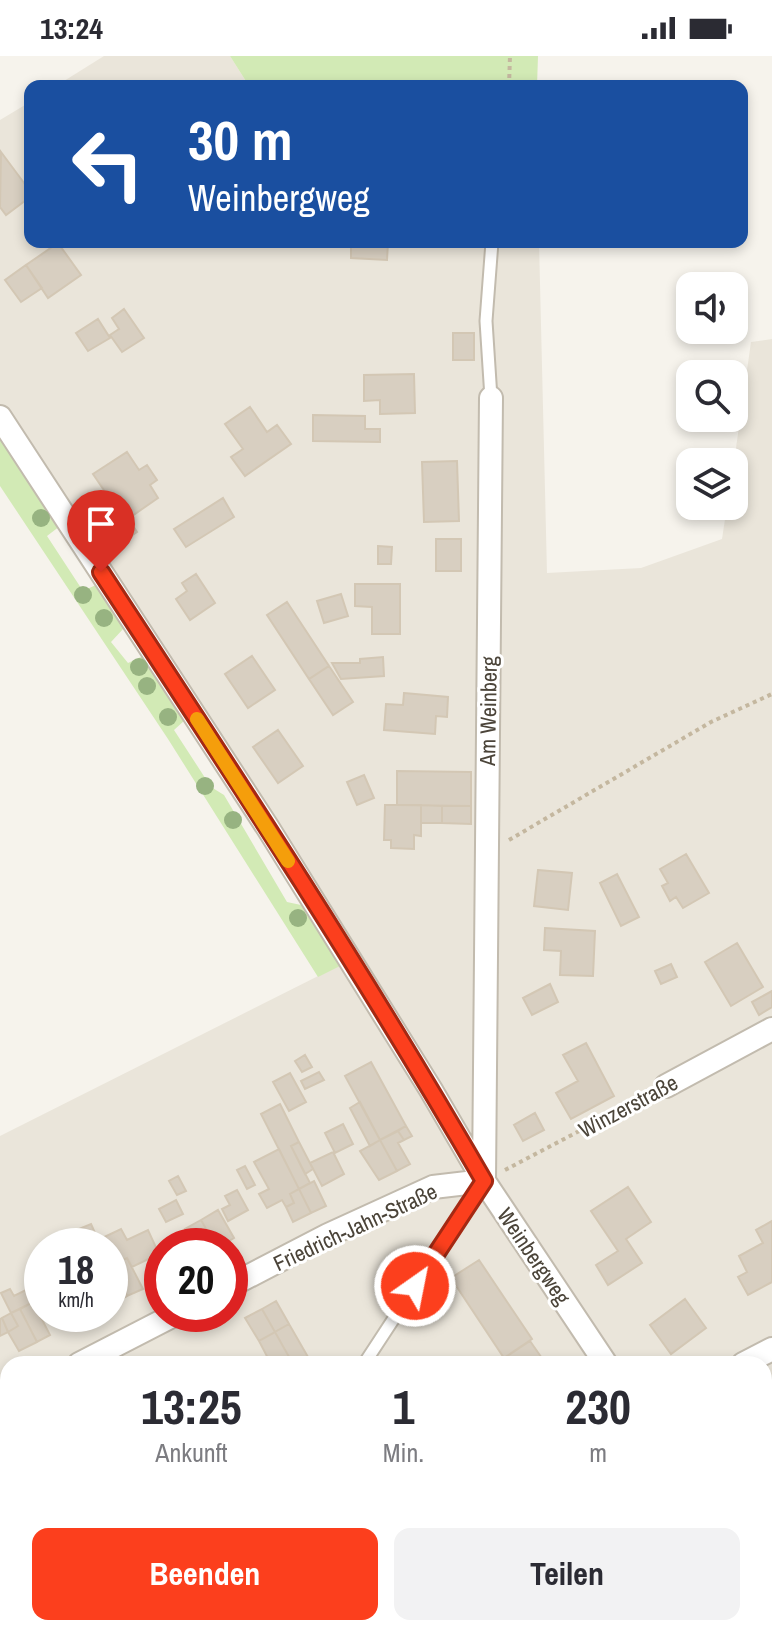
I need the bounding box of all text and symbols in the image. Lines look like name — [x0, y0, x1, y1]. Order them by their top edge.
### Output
text: 13:24 — [40, 8, 103, 48]
text: 30 m — [188, 102, 293, 177]
icon: left — [56, 112, 160, 216]
text: Weinbergweg — [188, 174, 370, 222]
map controls — [676, 272, 748, 520]
button: sound — [676, 272, 748, 344]
button: search — [676, 360, 748, 432]
button: layers — [676, 448, 748, 520]
pin — [67, 490, 135, 572]
icon: arrive — [79, 502, 123, 546]
street label: Am Weinberg — [472, 656, 504, 767]
street label: Winzerstraße — [573, 1067, 683, 1145]
street label: Friedrich-Jahn-Straße — [268, 1176, 442, 1278]
street label: Weinbergweg — [491, 1202, 577, 1310]
speed limit sign: 20 — [144, 1228, 248, 1332]
text: 18 — [58, 1243, 94, 1296]
position arrow — [373, 1244, 457, 1328]
text: km/h — [58, 1286, 94, 1313]
text: 13:25 — [141, 1374, 242, 1439]
text: 1 — [393, 1374, 414, 1439]
text: 230 — [565, 1374, 631, 1439]
text: Ankunft — [155, 1435, 228, 1470]
text: Min. — [383, 1435, 424, 1470]
text: m — [589, 1435, 607, 1470]
button: Beenden — [32, 1528, 378, 1620]
button: Teilen — [394, 1528, 740, 1620]

